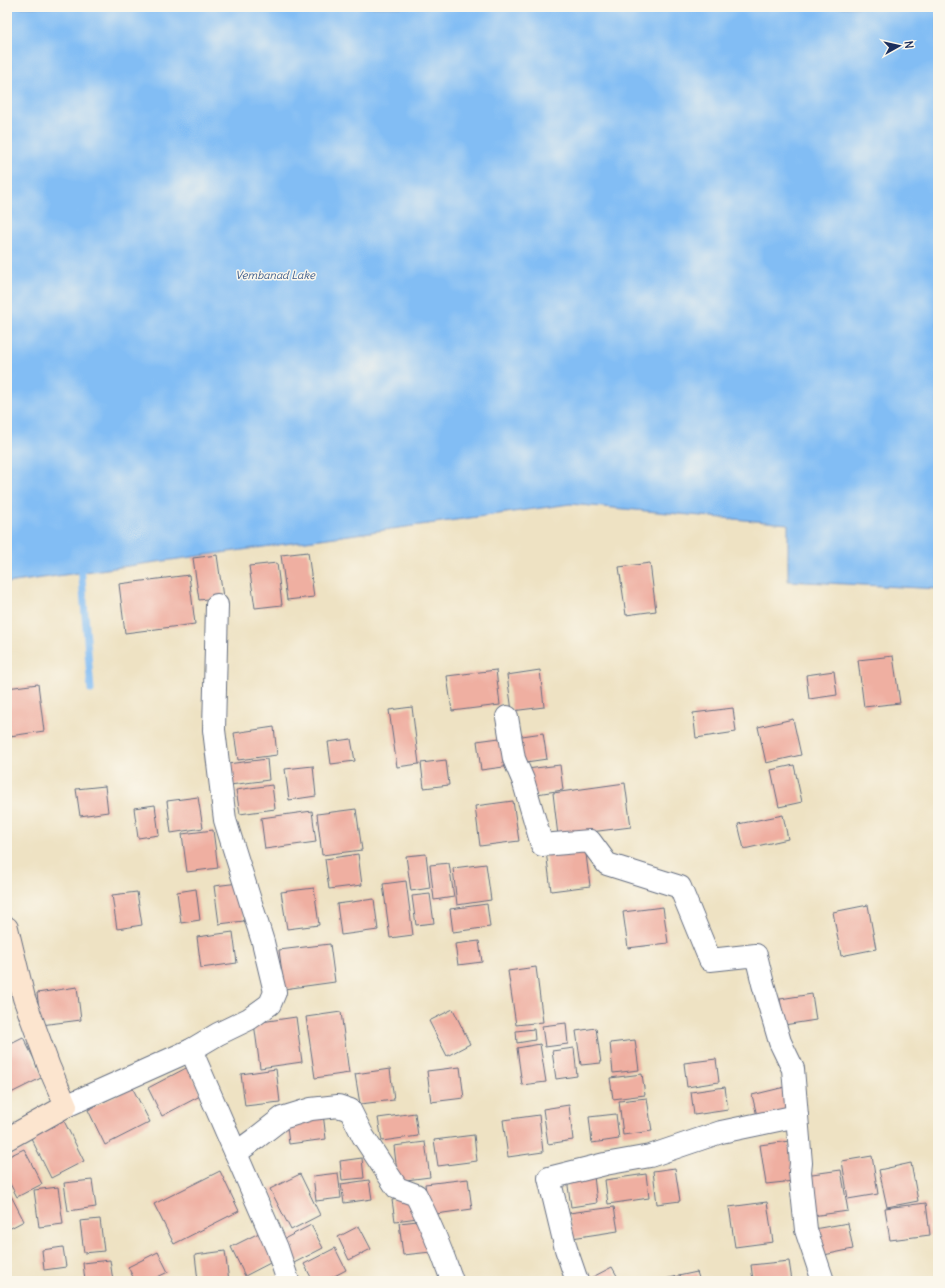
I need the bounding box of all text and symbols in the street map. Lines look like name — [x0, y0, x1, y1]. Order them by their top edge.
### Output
north arrow — [879, 26, 919, 66]
text: N — [901, 40, 916, 49]
water label: Vembanad Lake — [235, 268, 316, 282]

